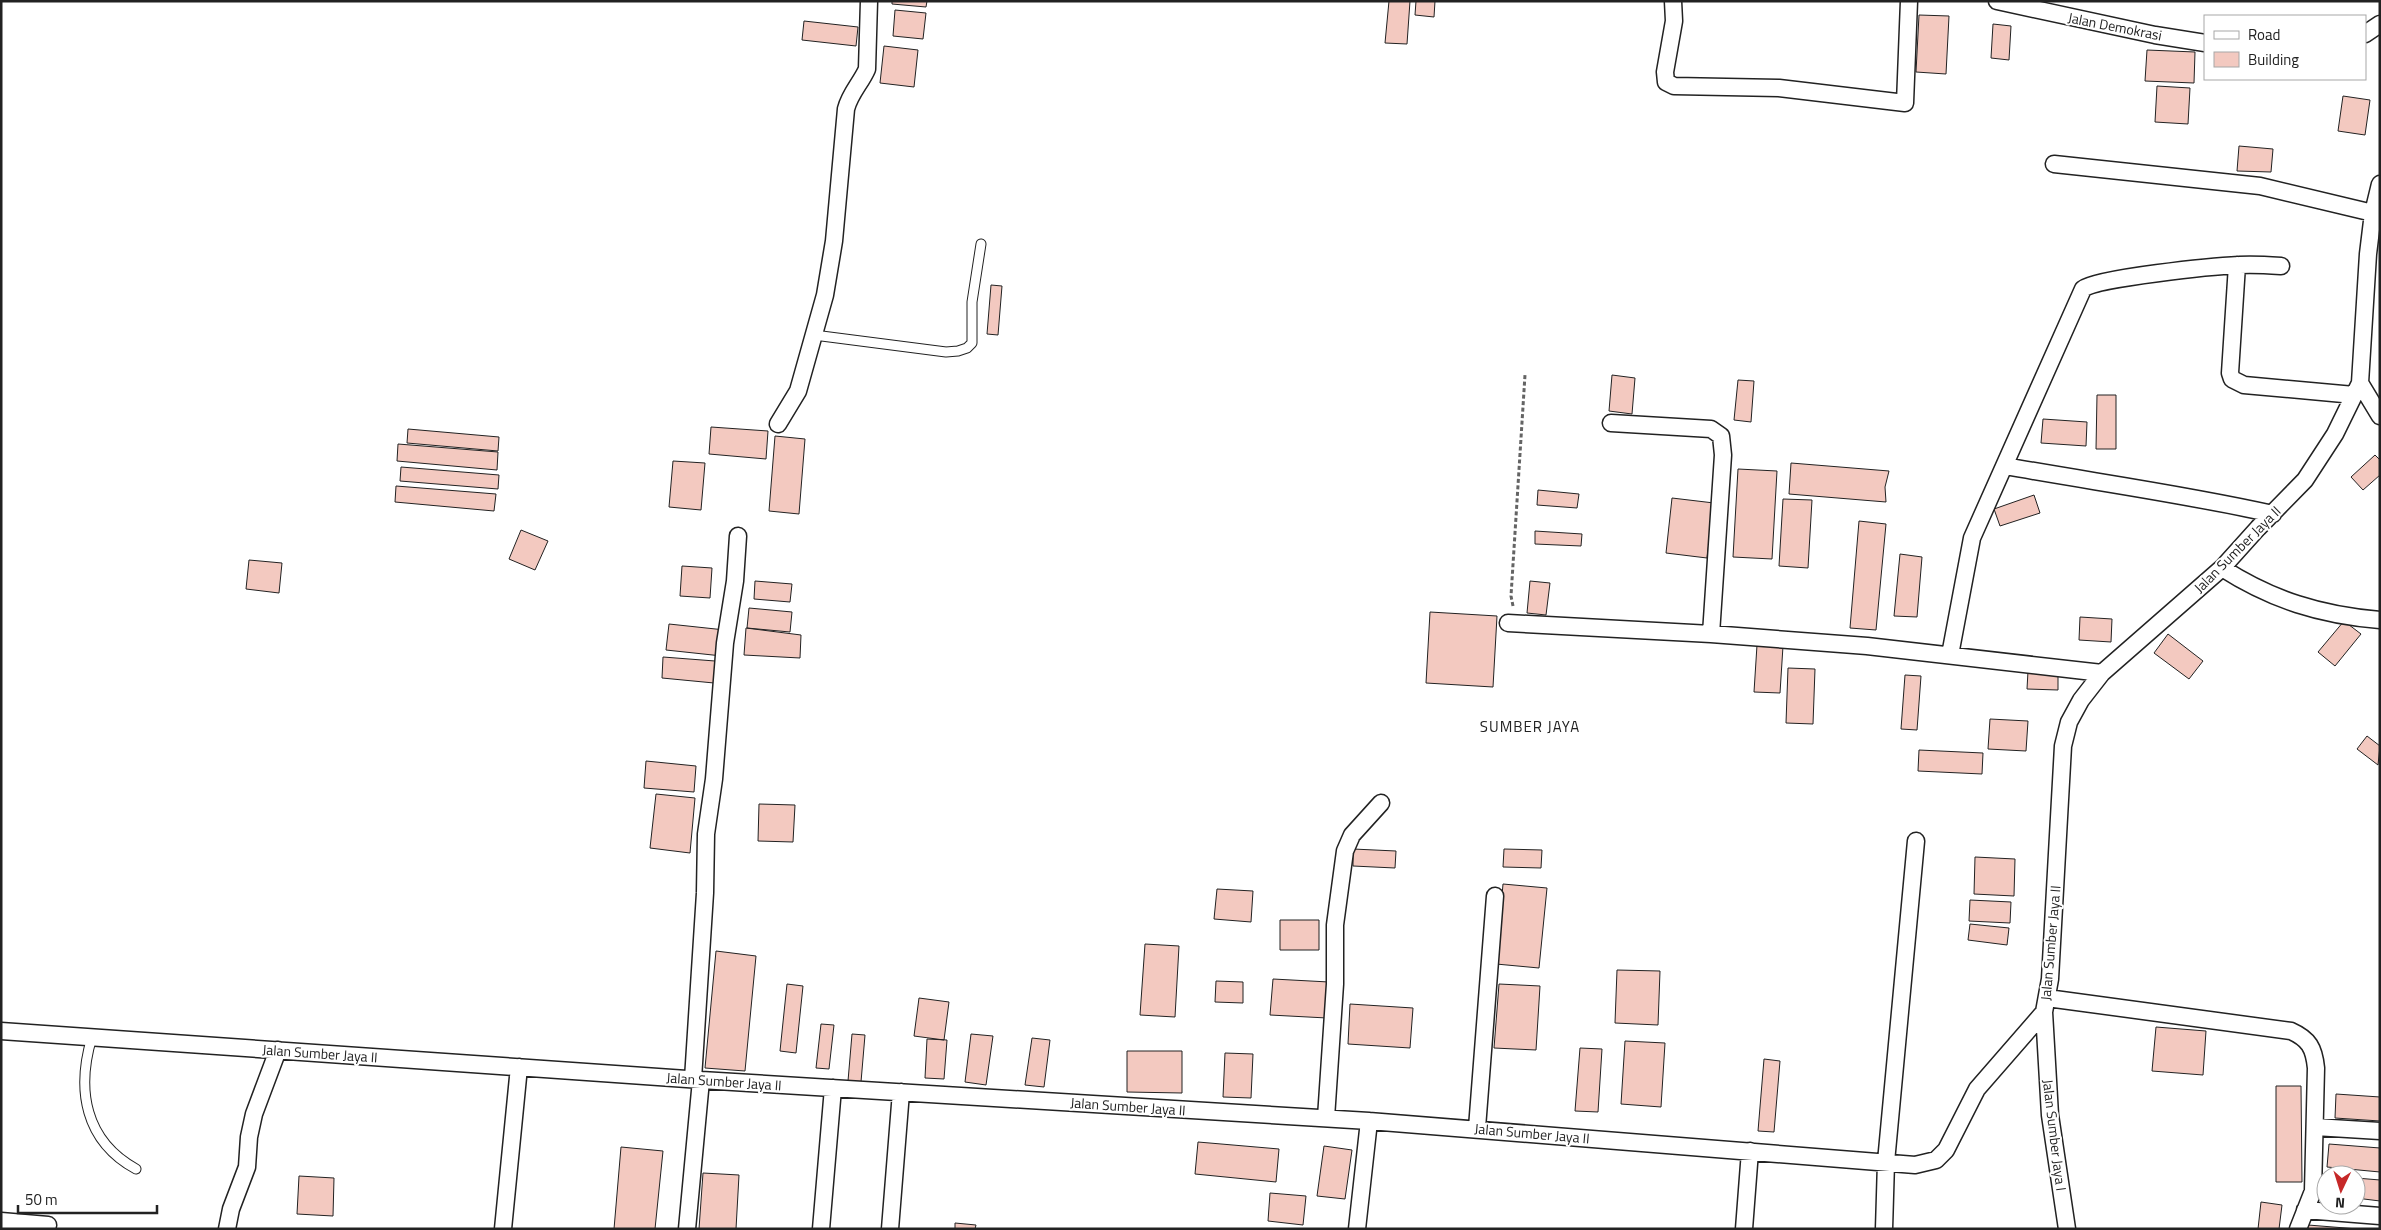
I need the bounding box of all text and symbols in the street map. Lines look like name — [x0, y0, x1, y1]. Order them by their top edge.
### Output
street label: Jalan Demokrasi — [2066, 7, 2164, 45]
legend — [2204, 15, 2366, 80]
text: Road — [2248, 23, 2280, 46]
text: Building — [2248, 48, 2299, 71]
street label: Jalan Sumber Jaya II — [2189, 501, 2285, 597]
district label: SUMBER JAYA — [1480, 715, 1580, 738]
street label: Jalan Sumber Jaya II — [2035, 885, 2065, 1001]
street label: Jalan Sumber Jaya II — [262, 1038, 378, 1068]
street label: Jalan Sumber Jaya II — [666, 1066, 782, 1096]
street label: Jalan Sumber Jaya I — [2038, 1078, 2072, 1192]
street label: Jalan Sumber Jaya II — [1070, 1091, 1186, 1121]
street label: Jalan Sumber Jaya II — [1474, 1118, 1590, 1148]
north arrow — [2316, 1165, 2366, 1215]
scale bar — [18, 1182, 156, 1214]
text: 50 m — [25, 1188, 58, 1211]
text: N — [2334, 1193, 2346, 1214]

